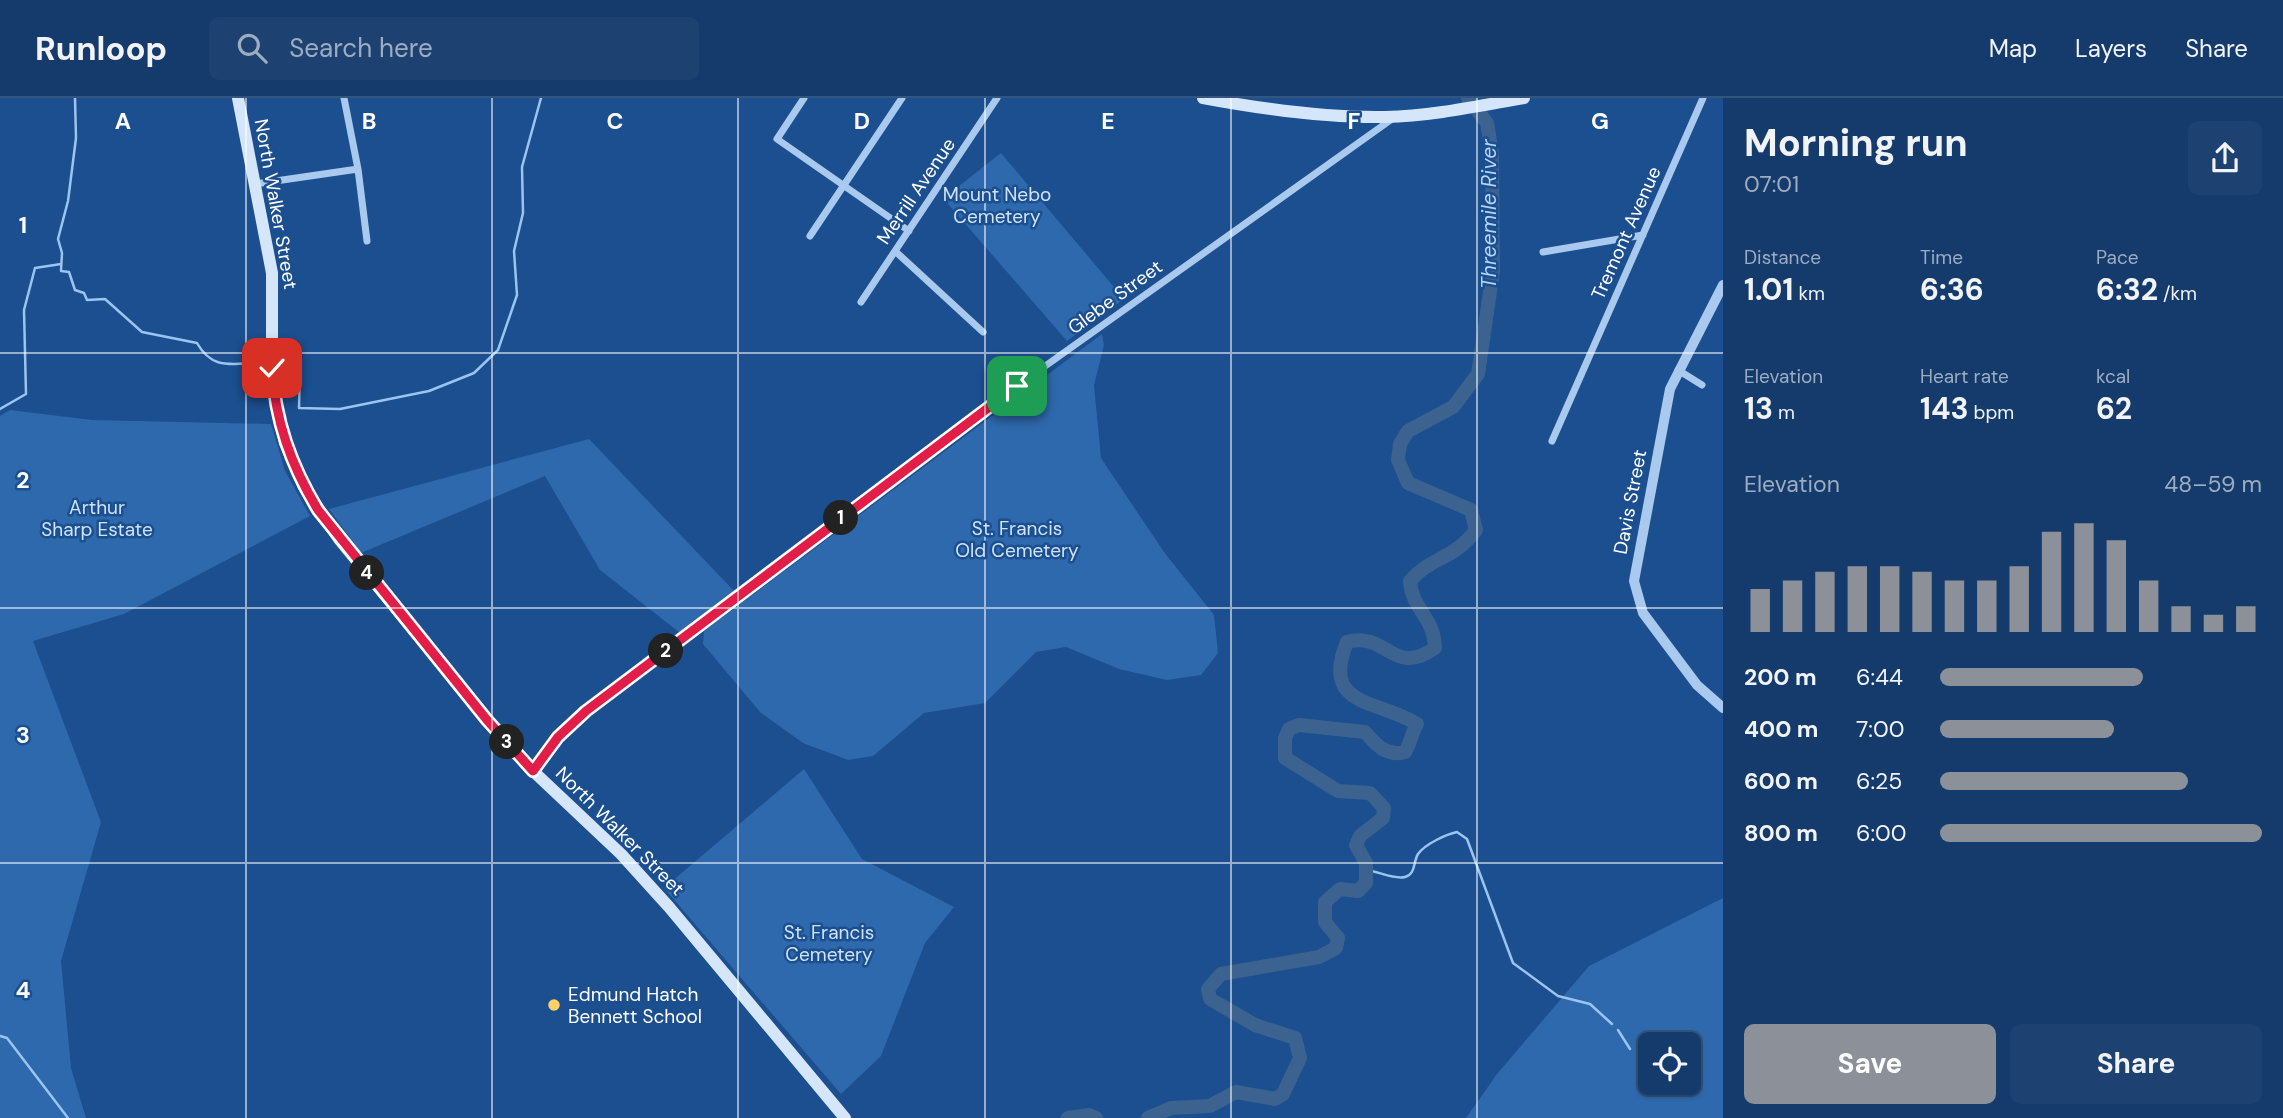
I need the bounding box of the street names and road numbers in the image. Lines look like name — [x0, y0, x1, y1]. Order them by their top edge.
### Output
street label: North Walker Street — [249, 117, 303, 291]
street label: Merrill Avenue — [871, 133, 961, 249]
street label: Tremont Avenue — [1585, 162, 1667, 304]
street label: Glebe Street — [1063, 254, 1167, 340]
street label: Davis Street — [1608, 448, 1652, 556]
street label: North Walker Street — [550, 761, 690, 901]

